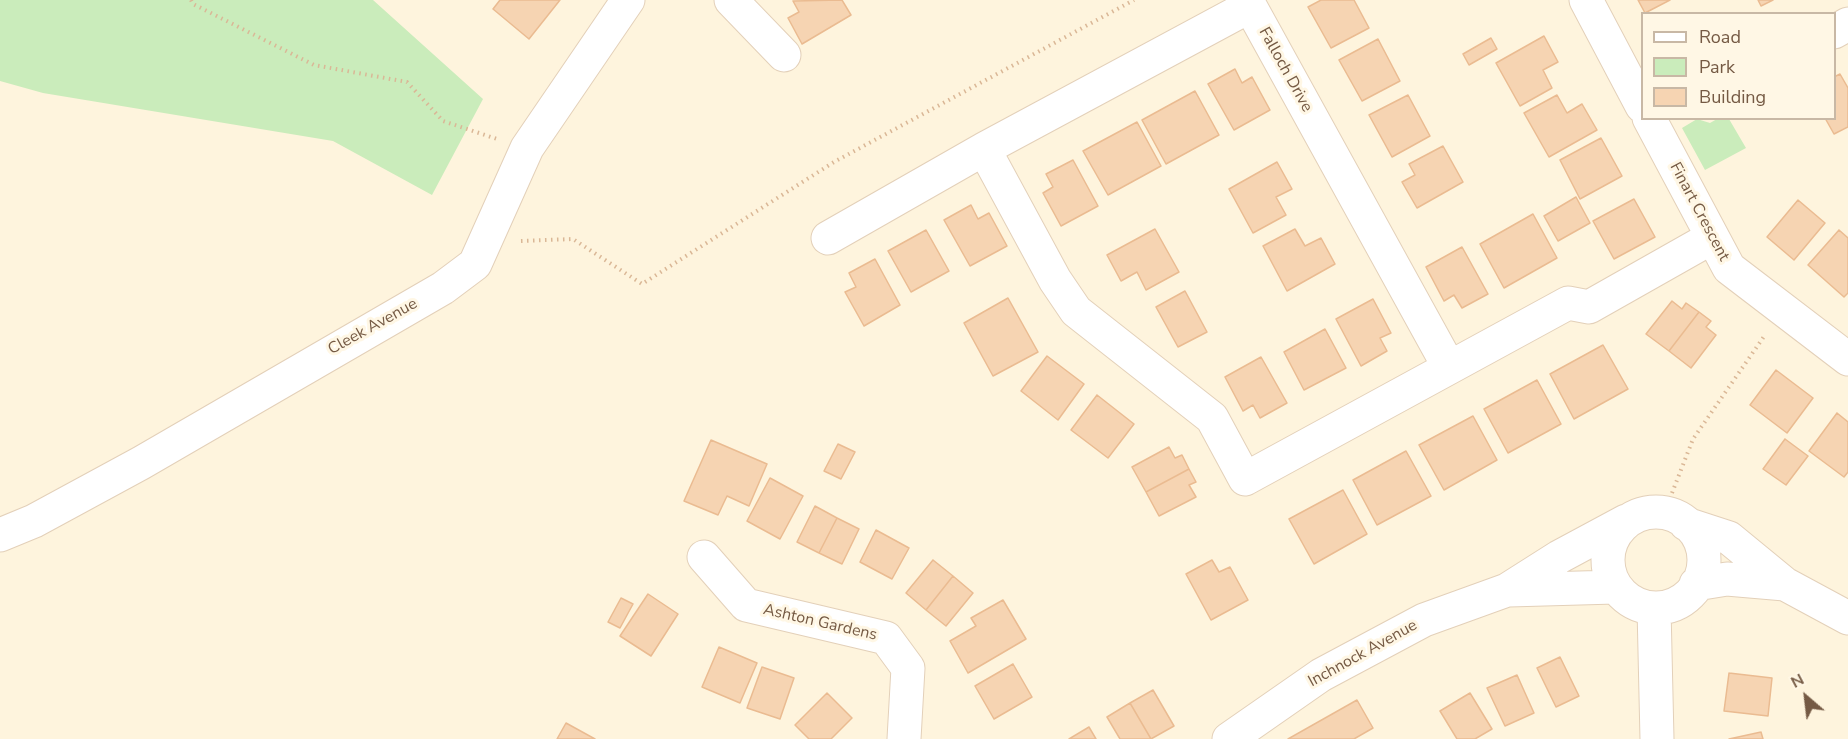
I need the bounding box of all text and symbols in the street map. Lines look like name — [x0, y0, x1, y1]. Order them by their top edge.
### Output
legend — [1641, 12, 1836, 120]
street label: Falloch Drive — [1254, 24, 1316, 116]
text: Road — [1699, 25, 1741, 49]
text: Park — [1699, 55, 1735, 79]
text: Building — [1699, 85, 1766, 109]
street label: Finart Crescent — [1665, 159, 1733, 265]
street label: Cleek Avenue — [325, 295, 421, 359]
street label: Ashton Gardens — [761, 601, 879, 645]
street label: Inchnock Avenue — [1305, 616, 1421, 692]
north arrow — [1776, 667, 1836, 727]
text: N — [1787, 669, 1808, 694]

